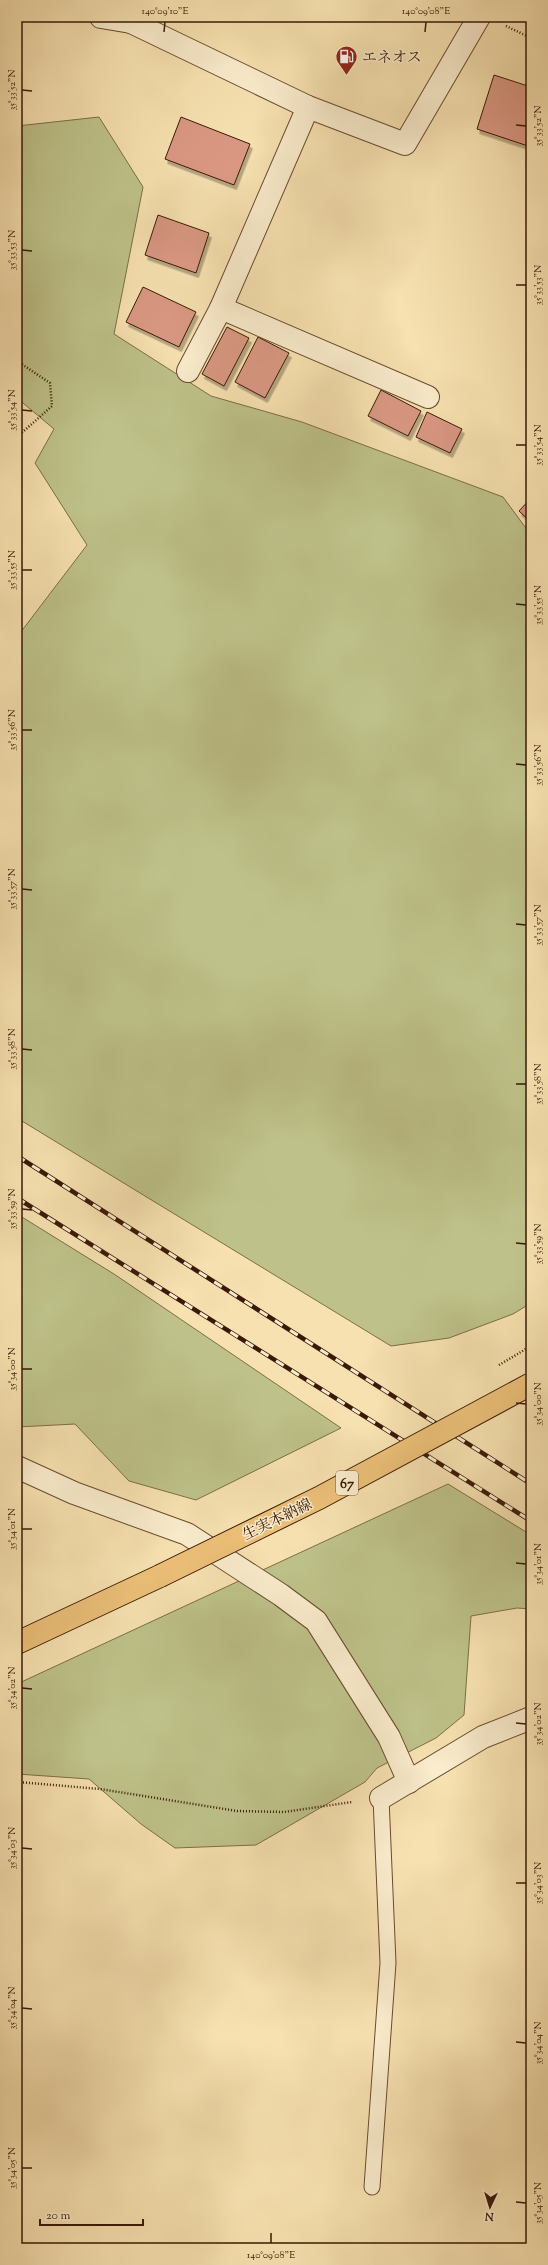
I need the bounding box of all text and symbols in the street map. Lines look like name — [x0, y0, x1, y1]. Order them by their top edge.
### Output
text: 140°09'10"E — [142, 4, 188, 19]
text: 140°09'08"E — [402, 4, 450, 19]
fuel station icon: エネオス — [333, 44, 359, 77]
place label: エネオス — [362, 48, 422, 69]
text: 35°33'52"N — [5, 70, 20, 110]
text: 35°33'52"N — [531, 106, 546, 146]
text: 35°33'53"N — [5, 230, 20, 270]
text: 35°33'53"N — [531, 265, 546, 305]
text: 35°33'54"N — [5, 389, 20, 431]
text: 35°33'54"N — [531, 424, 546, 466]
text: 35°33'55"N — [5, 550, 20, 590]
text: 35°33'55"N — [531, 585, 546, 625]
text: 35°33'56"N — [5, 709, 20, 751]
text: 35°33'56"N — [531, 744, 546, 786]
text: 35°33'57"N — [5, 868, 20, 910]
text: 35°33'57"N — [531, 904, 546, 946]
text: 35°33'58"N — [5, 1028, 20, 1070]
text: 35°33'58"N — [531, 1063, 546, 1105]
text: 35°33'59"N — [5, 1189, 20, 1229]
text: 35°33'59"N — [531, 1224, 546, 1264]
text: 35°34'00"N — [5, 1347, 20, 1391]
text: 35°34'00"N — [531, 1382, 546, 1426]
road number: 67 — [336, 1471, 358, 1495]
street label: 生実本納線 — [239, 1494, 316, 1546]
text: 35°34'01"N — [5, 1508, 20, 1550]
text: 35°34'01"N — [531, 1543, 546, 1585]
text: 35°34'02"N — [5, 1666, 20, 1710]
text: 35°34'02"N — [531, 1702, 546, 1746]
text: 35°34'03"N — [5, 1827, 20, 1869]
text: 35°34'03"N — [531, 1862, 546, 1904]
text: 35°34'04"N — [5, 1986, 20, 2030]
text: 35°34'04"N — [531, 2021, 546, 2065]
text: 35°34'05"N — [5, 2147, 20, 2189]
text: 35°34'05"N — [531, 2182, 546, 2224]
north arrow — [470, 2187, 510, 2227]
scale bar — [40, 2201, 143, 2227]
text: 20 m — [46, 2207, 71, 2225]
text: N — [484, 2208, 495, 2224]
text: 140°09'08"E — [247, 2248, 295, 2263]

